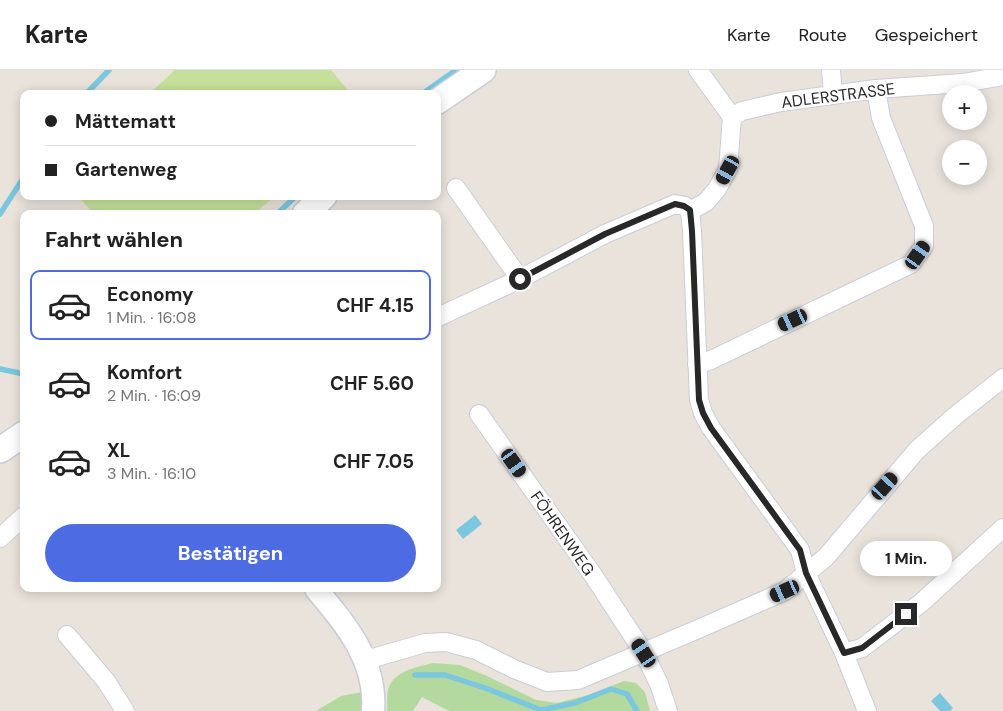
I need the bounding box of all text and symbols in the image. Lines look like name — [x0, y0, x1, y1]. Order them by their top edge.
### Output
text: Karte — [25, 19, 88, 50]
text: Karte — [727, 23, 771, 47]
text: Route — [799, 23, 847, 47]
text: Gespeichert — [875, 23, 978, 47]
street label: ADLERSTRASSE — [780, 78, 896, 113]
map controls — [942, 85, 987, 185]
button: + — [942, 85, 987, 130]
text: Mättematt — [75, 109, 176, 134]
button: − — [942, 140, 987, 185]
car — [714, 153, 741, 187]
text: Gartenweg — [75, 157, 178, 182]
text: Fahrt wählen — [45, 225, 183, 254]
car — [903, 238, 932, 272]
route start — [509, 268, 531, 290]
text: Economy — [107, 282, 194, 307]
icon: car — [47, 283, 92, 328]
text: CHF 4.15 — [336, 293, 414, 318]
text: 1 Min. · 16:08 — [107, 307, 197, 328]
car — [776, 307, 809, 333]
text: Komfort — [107, 360, 182, 385]
icon: car — [47, 361, 92, 406]
text: CHF 5.60 — [330, 371, 414, 396]
text: 2 Min. · 16:09 — [107, 385, 201, 406]
text: XL — [107, 438, 130, 463]
icon: car — [47, 439, 92, 484]
car — [499, 446, 528, 480]
text: CHF 7.05 — [333, 449, 414, 474]
text: 3 Min. · 16:10 — [107, 463, 196, 484]
car — [869, 470, 900, 502]
street label: FÖHRENWEG — [526, 487, 599, 579]
button: Bestätigen — [45, 524, 416, 582]
callout: 1 Min. — [860, 542, 952, 576]
text: 1 Min. — [885, 548, 927, 569]
car — [768, 578, 801, 604]
route end — [895, 603, 917, 625]
car — [629, 636, 658, 670]

